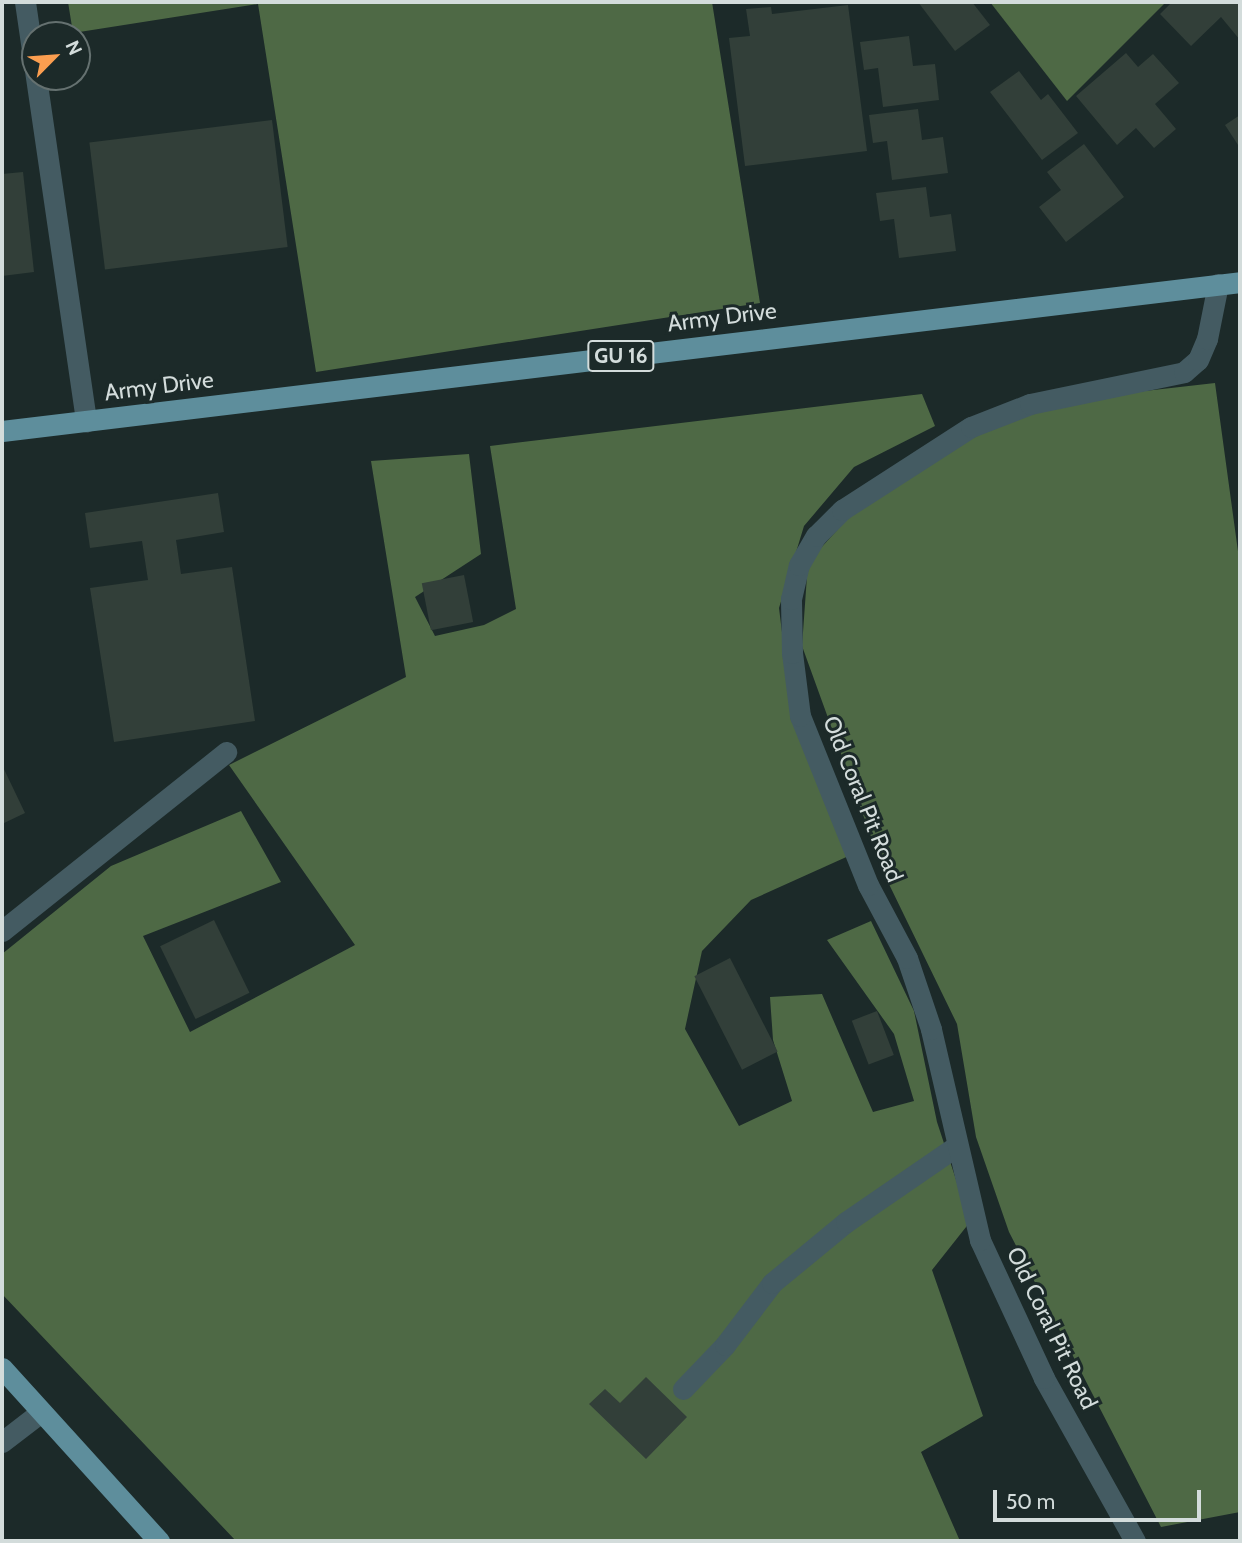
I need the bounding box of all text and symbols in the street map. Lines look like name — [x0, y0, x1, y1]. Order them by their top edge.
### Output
north arrow — [21, 21, 91, 91]
text: N — [60, 37, 87, 59]
street label: Army Drive — [666, 297, 778, 337]
road number: GU 16 — [586, 338, 656, 374]
street label: Army Drive — [103, 366, 215, 406]
street label: Old Coral Pit Road — [817, 712, 909, 886]
street label: Old Coral Pit Road — [1001, 1243, 1103, 1413]
scale bar — [997, 1476, 1205, 1520]
text: 50 m — [1006, 1489, 1055, 1514]

